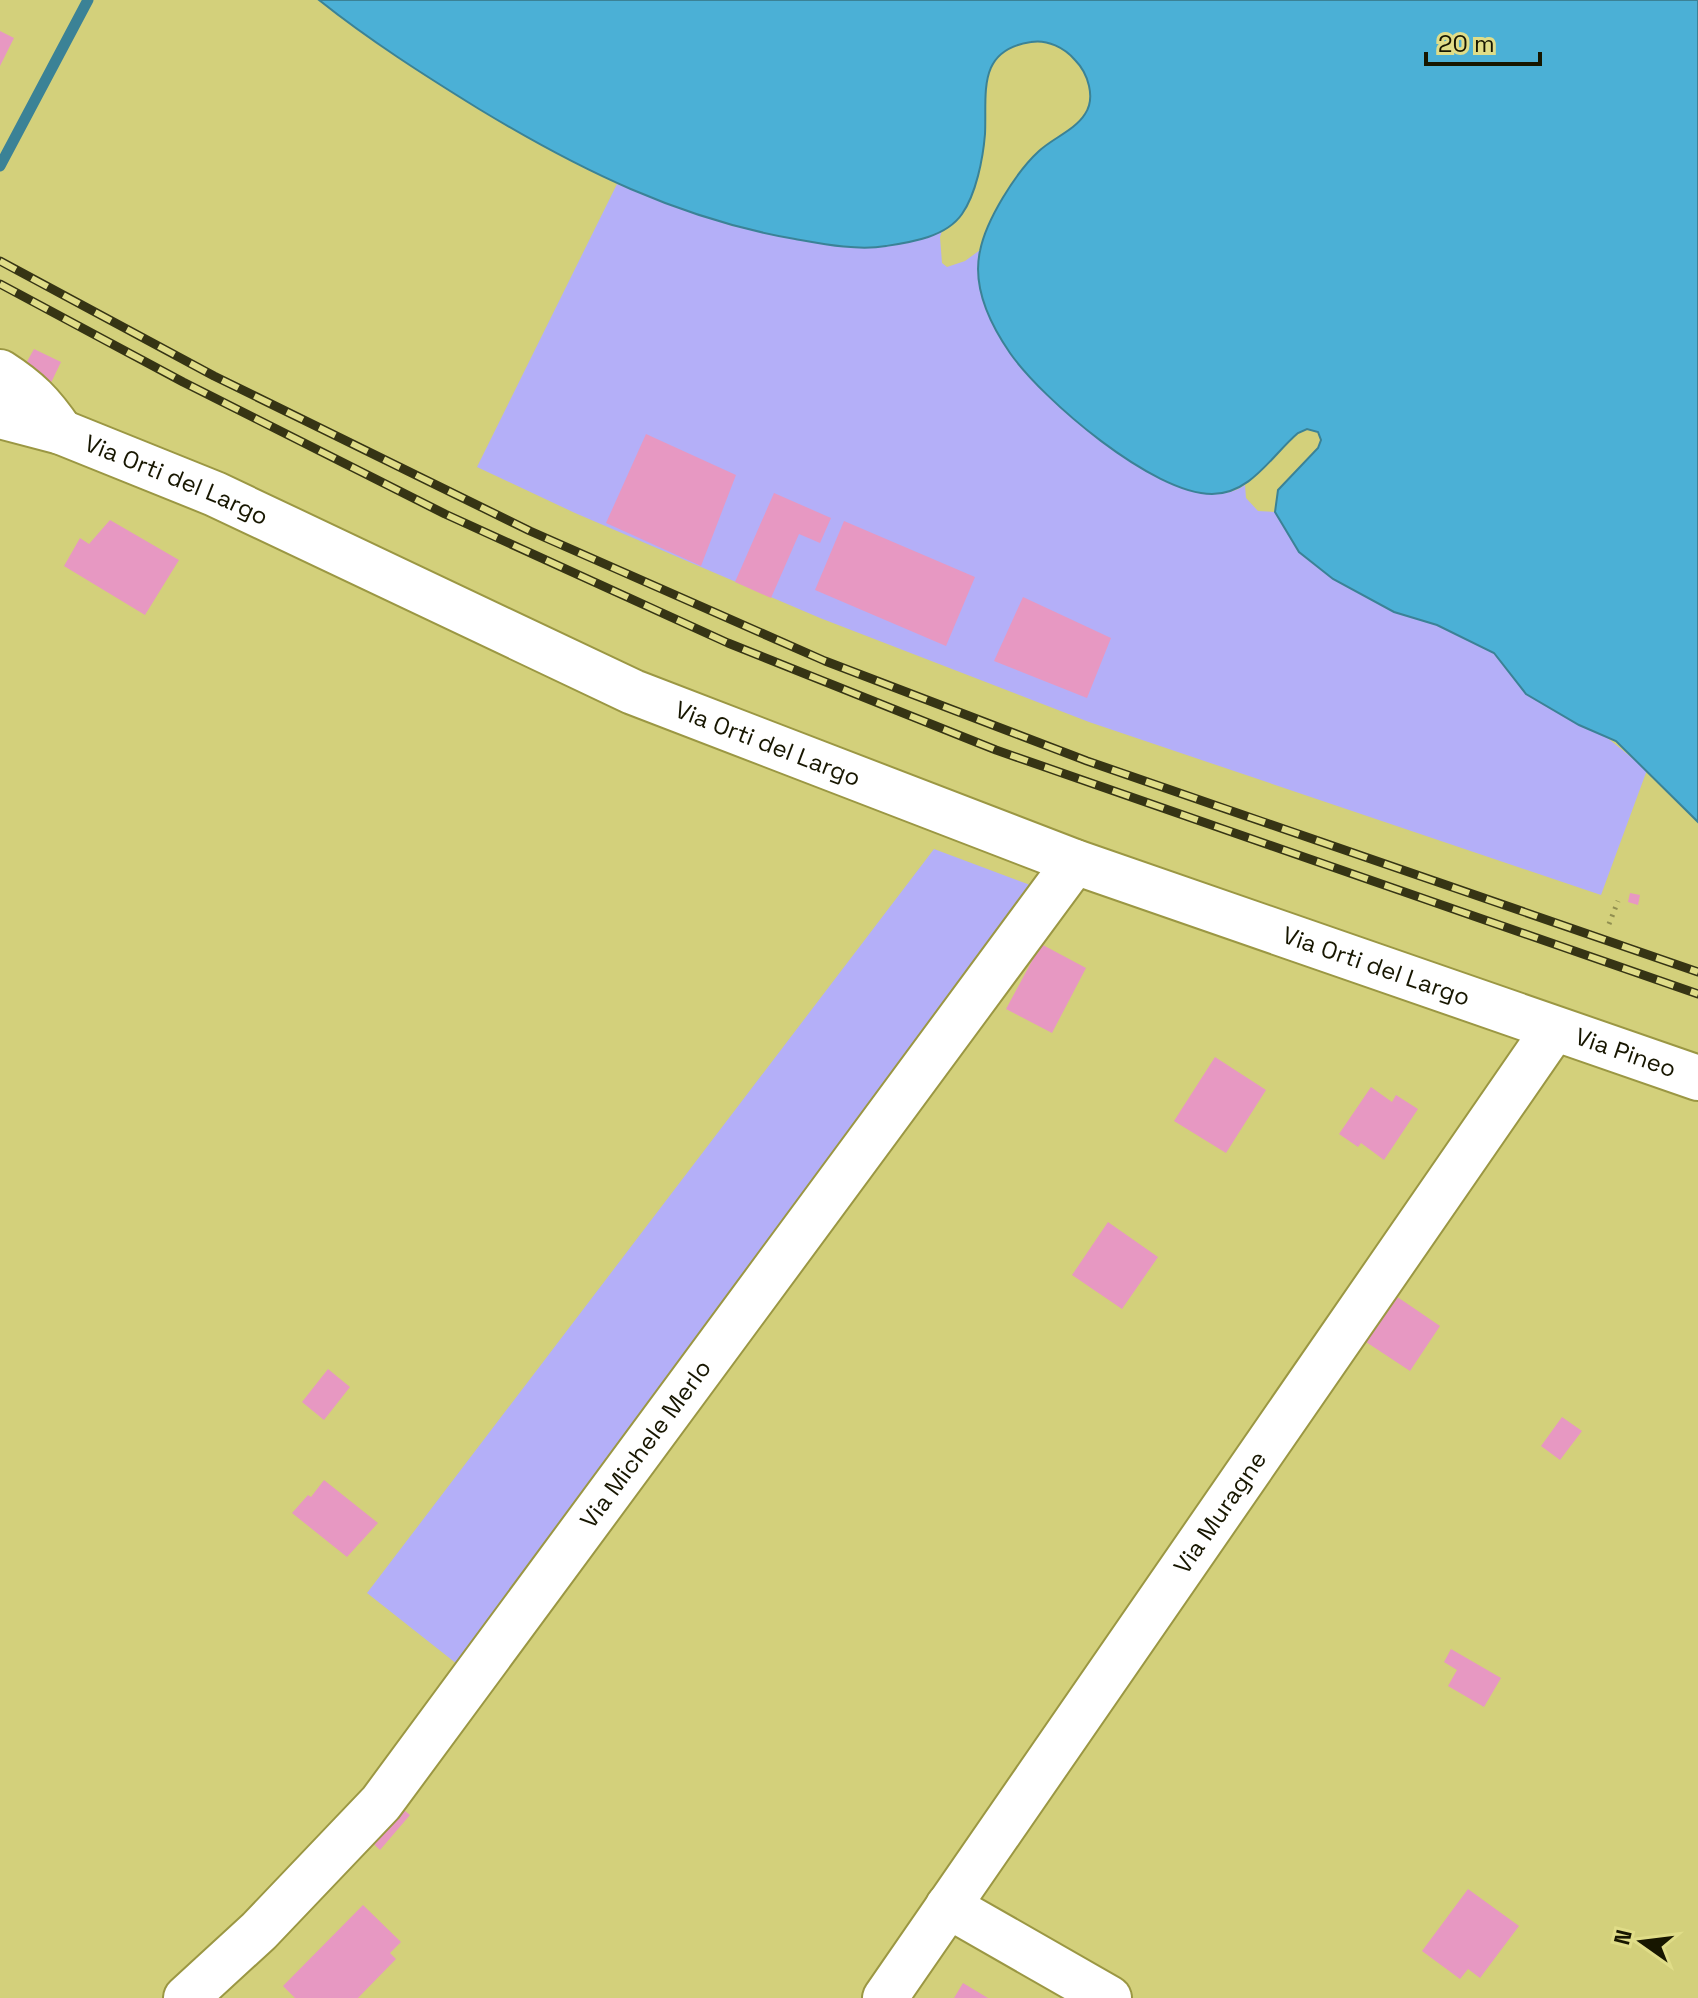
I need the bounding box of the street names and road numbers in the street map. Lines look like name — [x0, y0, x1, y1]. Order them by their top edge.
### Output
street label: Via Orti del Largo — [80, 427, 274, 532]
street label: Via Orti del Largo — [671, 694, 865, 793]
street label: Via Orti del Largo — [1278, 919, 1474, 1013]
street label: Via Pineo — [1571, 1021, 1680, 1084]
street label: Via Michele Merlo — [573, 1353, 718, 1534]
street label: Via Muragne — [1167, 1445, 1273, 1580]

